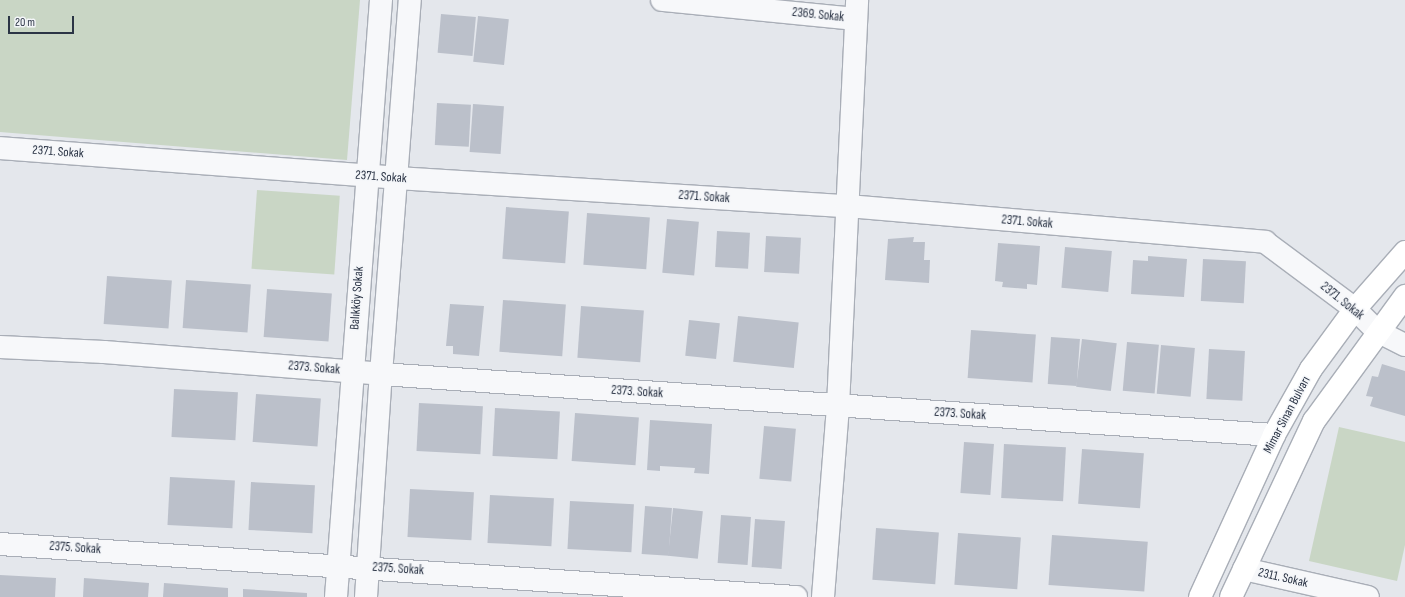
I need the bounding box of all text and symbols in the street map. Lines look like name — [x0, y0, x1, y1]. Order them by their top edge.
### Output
street label: 2369. Sokak — [791, 5, 845, 25]
scale bar — [10, 8, 76, 34]
text: 20 m — [15, 15, 35, 30]
street label: 2371. Sokak — [32, 142, 84, 162]
street label: 2371. Sokak — [355, 167, 407, 187]
street label: 2371. Sokak — [678, 187, 730, 207]
street label: 2371. Sokak — [1001, 212, 1053, 232]
street label: Balıkköy Sokak — [347, 266, 367, 330]
street label: 2371. Sokak — [1317, 279, 1367, 323]
street label: 2373. Sokak — [287, 358, 341, 378]
street label: Mimar Sinan Bulvarı — [1260, 374, 1314, 456]
street label: 2373. Sokak — [611, 382, 663, 402]
street label: 2373. Sokak — [934, 404, 986, 424]
street label: 2375. Sokak — [49, 538, 101, 558]
street label: 2375. Sokak — [372, 559, 424, 579]
street label: 2311. Sokak — [1257, 565, 1309, 591]

